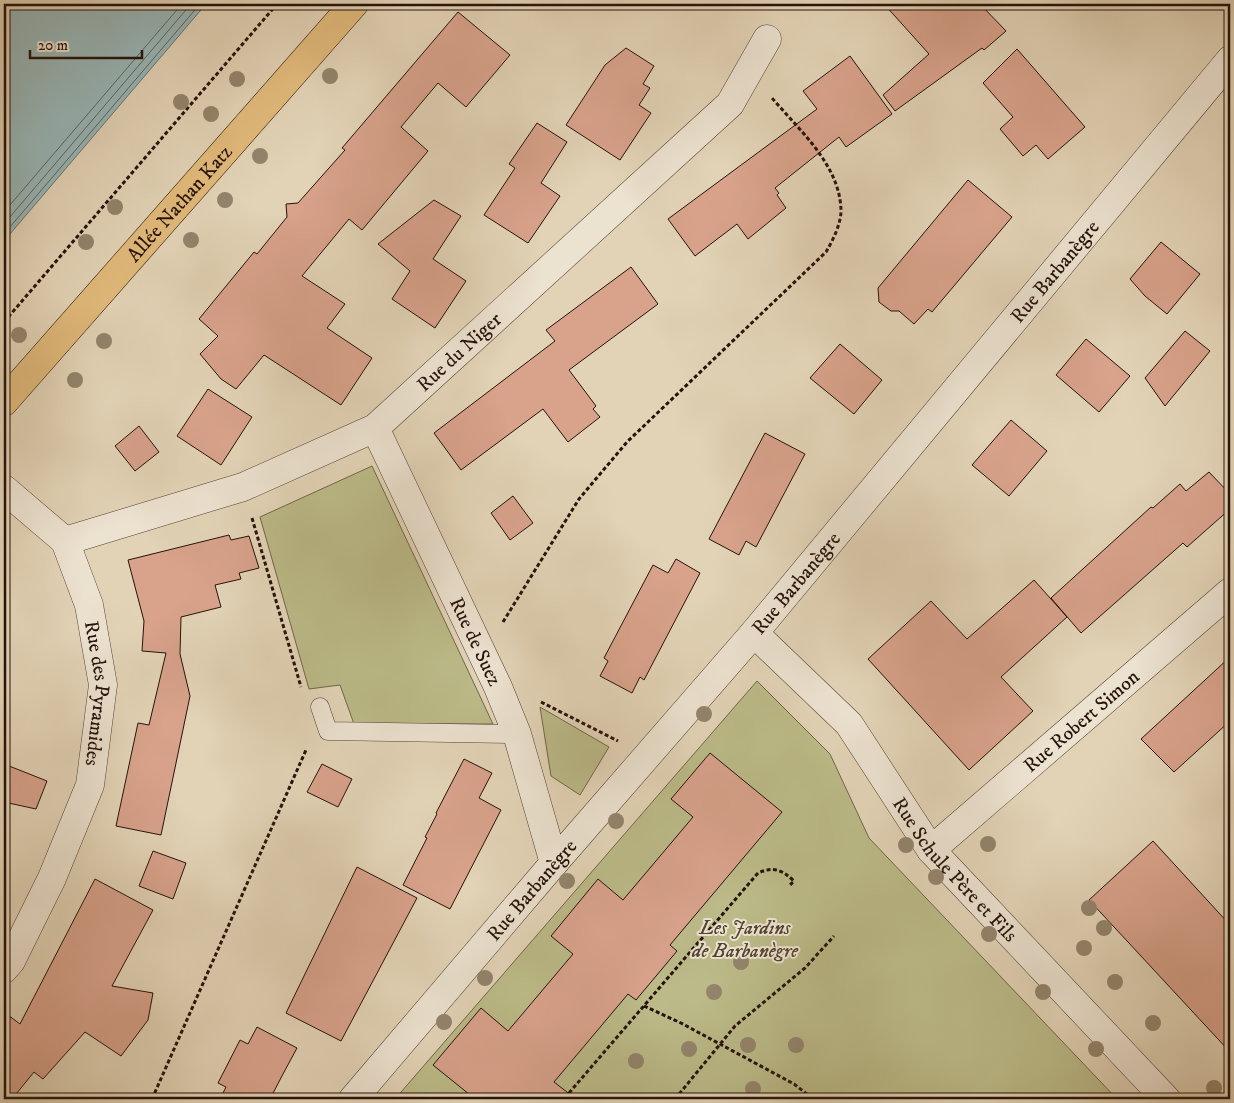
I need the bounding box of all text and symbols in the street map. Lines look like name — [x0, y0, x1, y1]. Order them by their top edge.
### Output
scale bar — [30, 28, 142, 60]
text: 20 m — [38, 36, 68, 55]
street label: Allée Nathan Katz — [122, 140, 239, 268]
street label: Rue Barbanègre — [1006, 216, 1106, 329]
street label: Rue du Niger — [412, 307, 508, 398]
street label: Rue Barbanègre — [747, 527, 847, 640]
street label: Rue de Suez — [443, 593, 507, 691]
street label: Rue des Pyramides — [78, 619, 114, 768]
street label: Rue Robert Simon — [1019, 665, 1145, 779]
street label: Rue Schule Père et Fils — [886, 793, 1022, 948]
street label: Rue Barbanègre — [482, 835, 583, 947]
park label: Les Jardins de Barbanègre — [691, 916, 799, 964]

